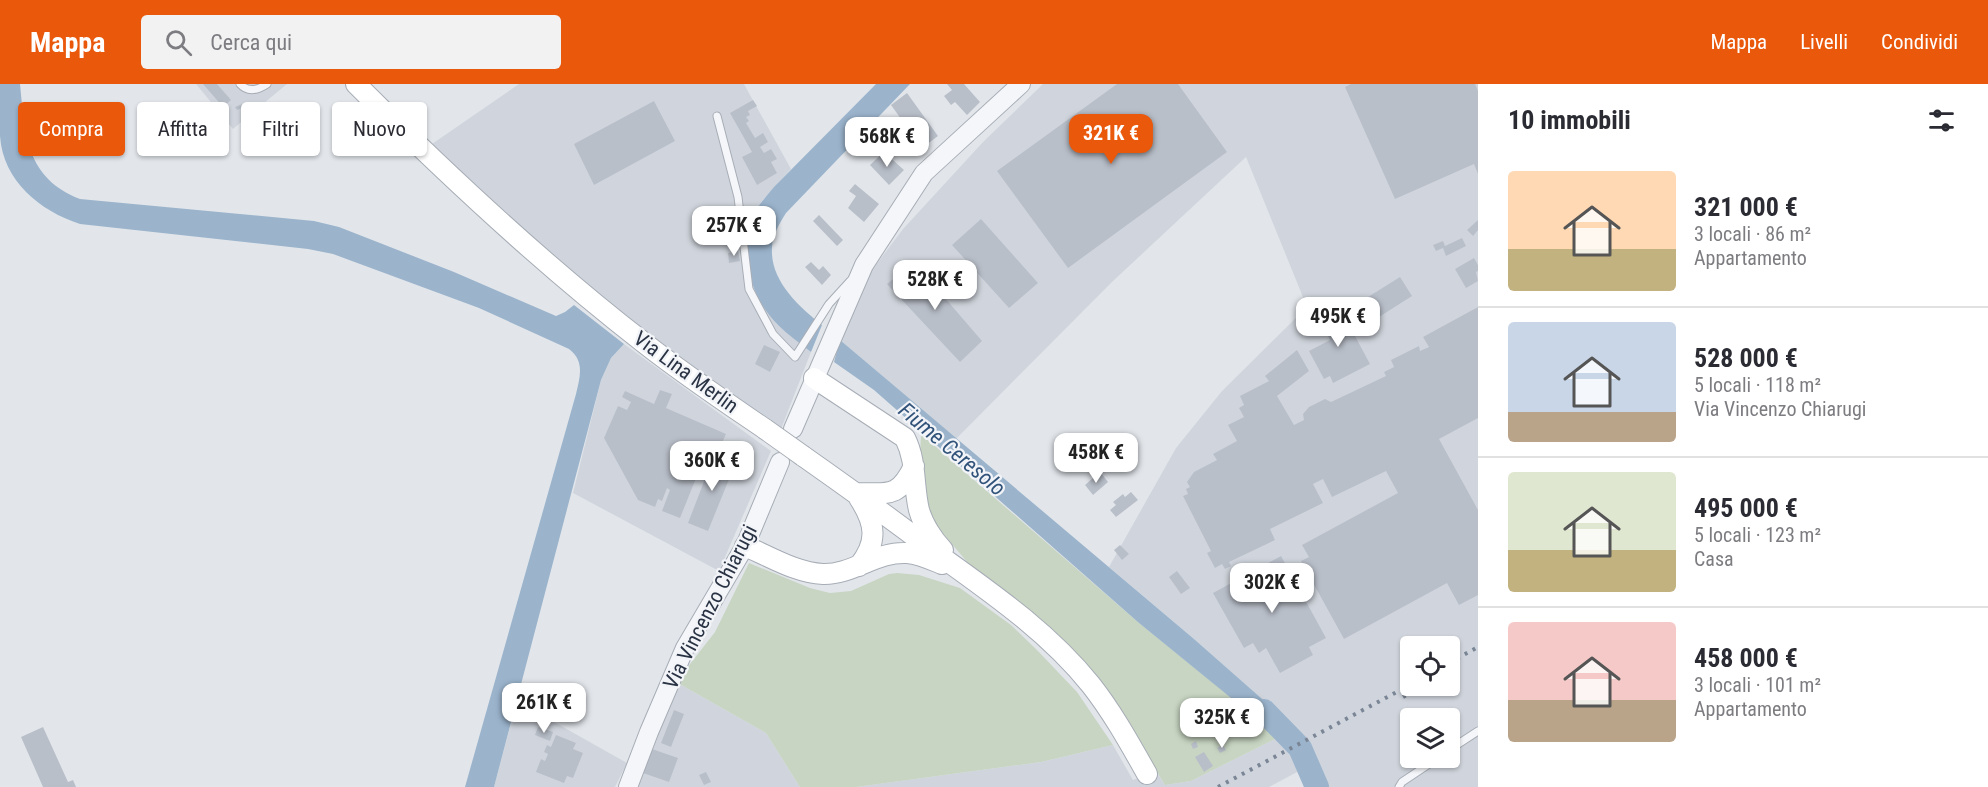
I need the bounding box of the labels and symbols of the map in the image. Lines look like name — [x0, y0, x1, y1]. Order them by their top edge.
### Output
pin: 321K € — [1062, 114, 1160, 165]
pin: 568K € — [838, 117, 936, 168]
pin: 257K € — [685, 206, 783, 257]
pin: 528K € — [886, 260, 984, 311]
pin: 495K € — [1289, 297, 1387, 348]
street label: Via Lina Merlin — [629, 326, 743, 418]
water label: Fiume Ceresolo — [894, 397, 1010, 501]
pin: 458K € — [1047, 433, 1145, 484]
pin: 360K € — [663, 441, 761, 492]
street label: Via Vincenzo Chiarugi — [658, 521, 762, 693]
pin: 302K € — [1223, 563, 1321, 614]
pin: 261K € — [495, 683, 593, 734]
pin: 325K € — [1173, 698, 1271, 749]

